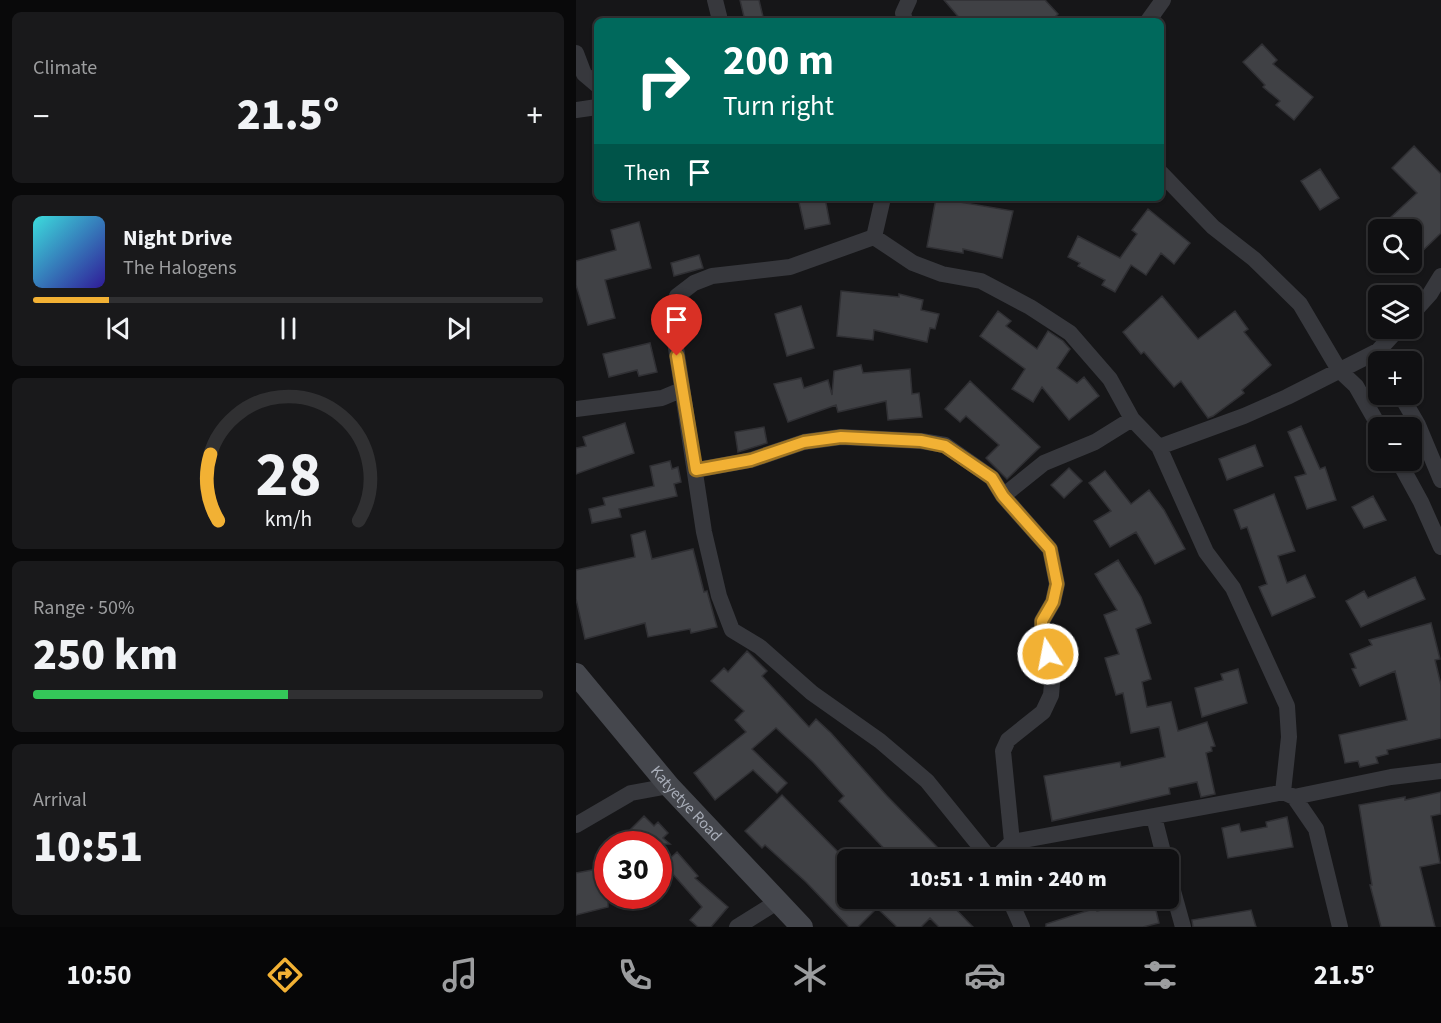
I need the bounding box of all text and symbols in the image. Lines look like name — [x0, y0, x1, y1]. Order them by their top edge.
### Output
text: 200 m — [723, 31, 834, 91]
icon: right — [624, 42, 702, 120]
text: Climate — [33, 54, 97, 82]
text: 21.5° — [237, 83, 339, 147]
text: Turn right — [723, 87, 834, 126]
text: − — [33, 93, 49, 140]
text: + — [527, 93, 543, 140]
icon: arrive — [683, 156, 716, 189]
text: Then — [624, 157, 671, 189]
map controls — [1368, 219, 1422, 471]
button: search — [1368, 219, 1422, 273]
text: Night Drive — [123, 222, 232, 254]
text: The Halogens — [123, 254, 237, 282]
button: layers — [1368, 285, 1422, 339]
pin — [651, 294, 702, 356]
icon: arrive — [660, 303, 693, 336]
icon: previous — [102, 312, 135, 345]
icon: pause — [272, 312, 305, 345]
icon: next — [442, 312, 475, 345]
button: + — [1368, 351, 1422, 405]
button: − — [1368, 417, 1422, 471]
text: 28 — [255, 431, 321, 520]
text: km/h — [264, 504, 312, 535]
text: Range · 50% — [33, 594, 134, 622]
position arrow — [1016, 622, 1080, 686]
text: 250 km — [33, 623, 178, 687]
street label: Katyetye Road — [645, 761, 727, 846]
text: Arrival — [33, 786, 87, 814]
text: 10:51 — [33, 815, 143, 879]
speed limit sign: 30 — [594, 831, 672, 909]
text: 10:51 · 1 min · 240 m — [909, 863, 1107, 895]
icon: directions — [264, 954, 306, 996]
icon: music — [439, 954, 481, 996]
icon: phone — [614, 954, 656, 996]
icon: climate — [789, 954, 831, 996]
icon: car — [964, 954, 1006, 996]
icon: filters — [1139, 954, 1181, 996]
text: 10:50 — [66, 956, 132, 995]
text: 21.5° — [1314, 956, 1375, 995]

